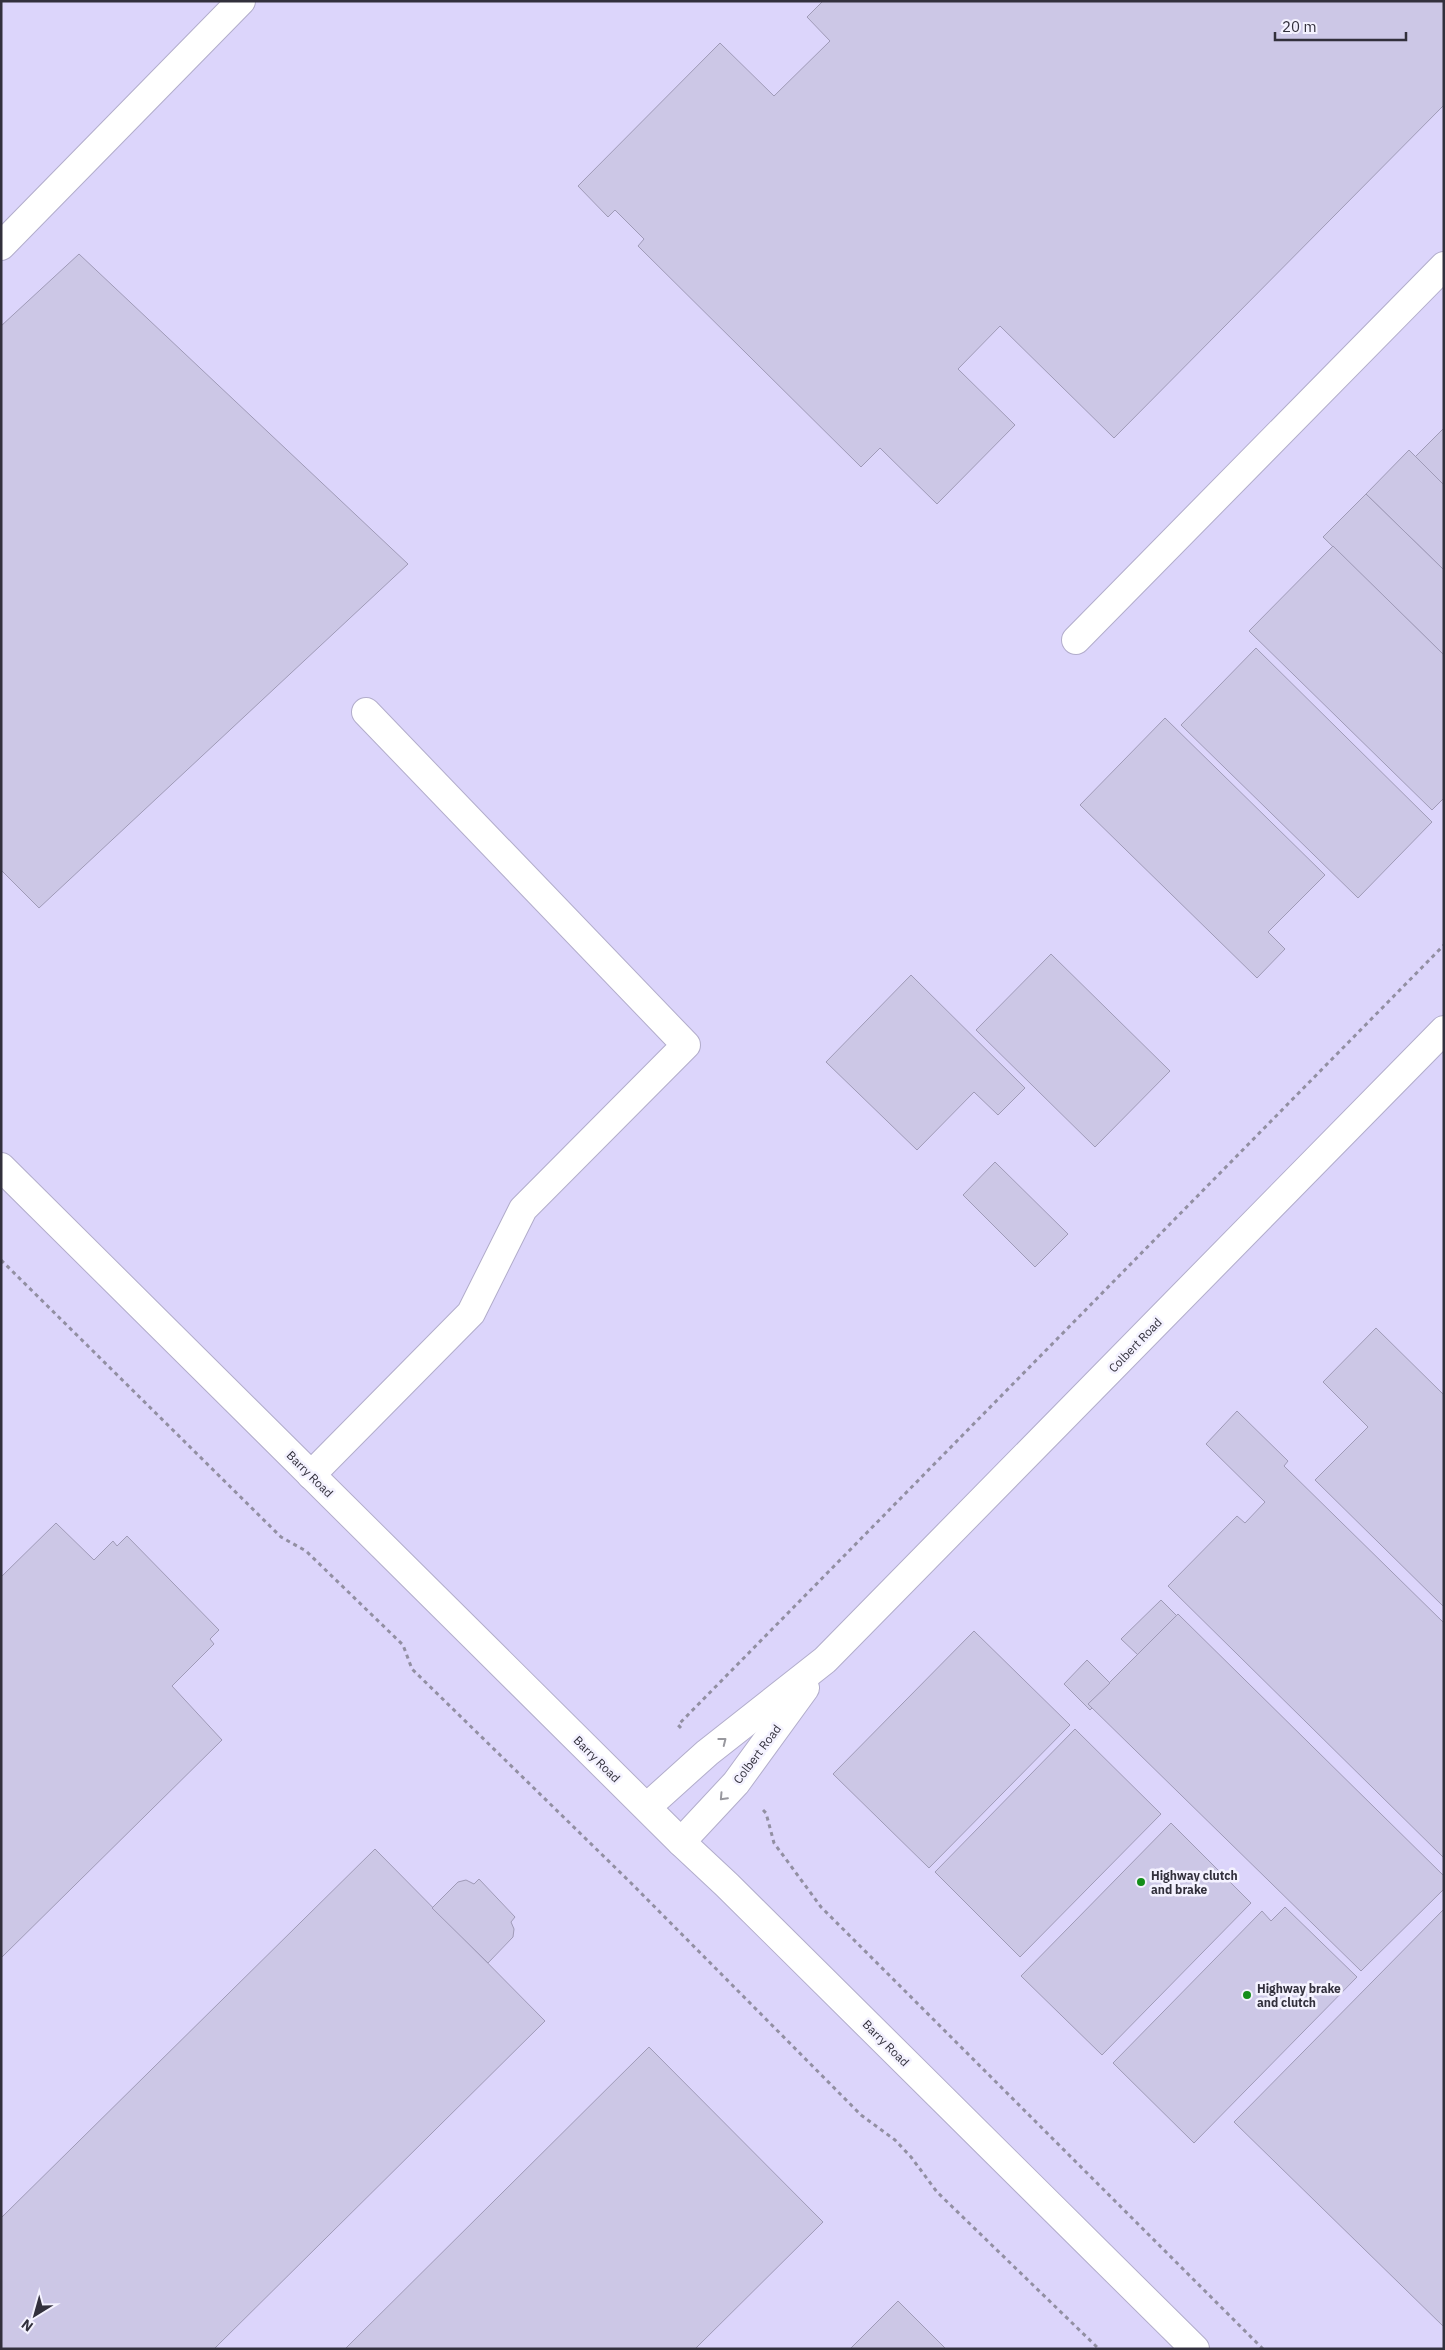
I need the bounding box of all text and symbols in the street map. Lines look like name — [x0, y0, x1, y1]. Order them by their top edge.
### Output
scale bar — [1275, 10, 1406, 42]
text: 20 m — [1282, 17, 1317, 36]
street label: Colbert Road — [1105, 1315, 1165, 1375]
street label: Barry Road — [284, 1448, 336, 1500]
street label: Colbert Road — [730, 1722, 784, 1786]
street label: Barry Road — [571, 1733, 623, 1785]
one-way arrow — [717, 1738, 726, 1746]
one-way arrow — [720, 1792, 729, 1801]
place label: Highway clutch and brake — [1151, 1868, 1238, 1897]
marker: Highway clutch and brake — [1135, 1876, 1147, 1888]
place label: Highway brake and clutch — [1257, 1981, 1341, 2010]
marker: Highway brake and clutch — [1241, 1989, 1253, 2001]
street label: Barry Road — [860, 2017, 912, 2069]
north arrow — [10, 2290, 60, 2340]
text: N — [18, 2315, 37, 2336]

